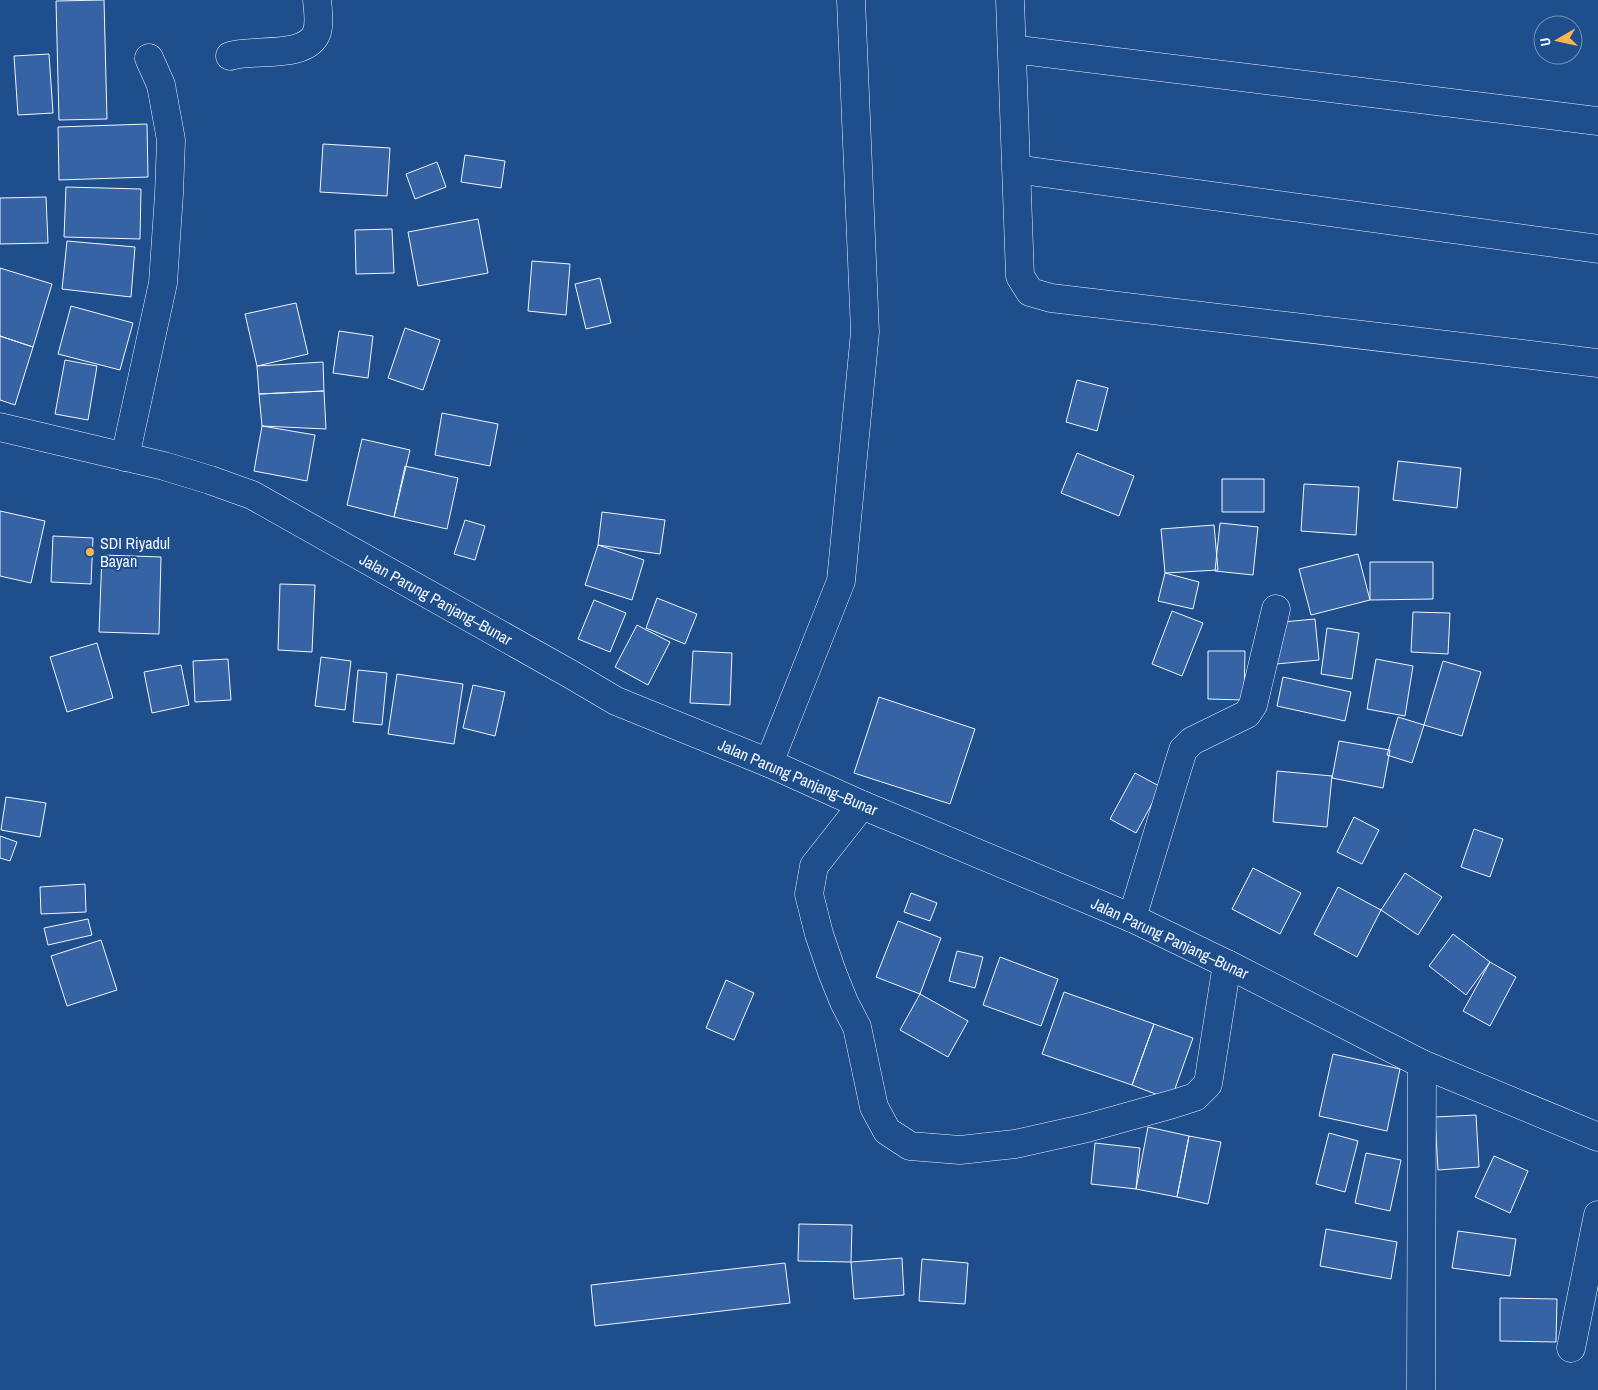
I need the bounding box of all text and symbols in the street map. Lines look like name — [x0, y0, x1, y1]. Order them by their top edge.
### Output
north arrow — [1533, 15, 1583, 65]
text: U — [1536, 37, 1555, 48]
place label: SDI Riyadul Bayan — [100, 532, 170, 572]
marker: SDI Riyadul Bayan — [84, 546, 96, 558]
street label: Jalan Parung Panjang–Bunar — [356, 548, 517, 650]
street label: Jalan Parung Panjang–Bunar — [715, 733, 882, 821]
street label: Jalan Parung Panjang–Bunar — [1088, 892, 1253, 984]

